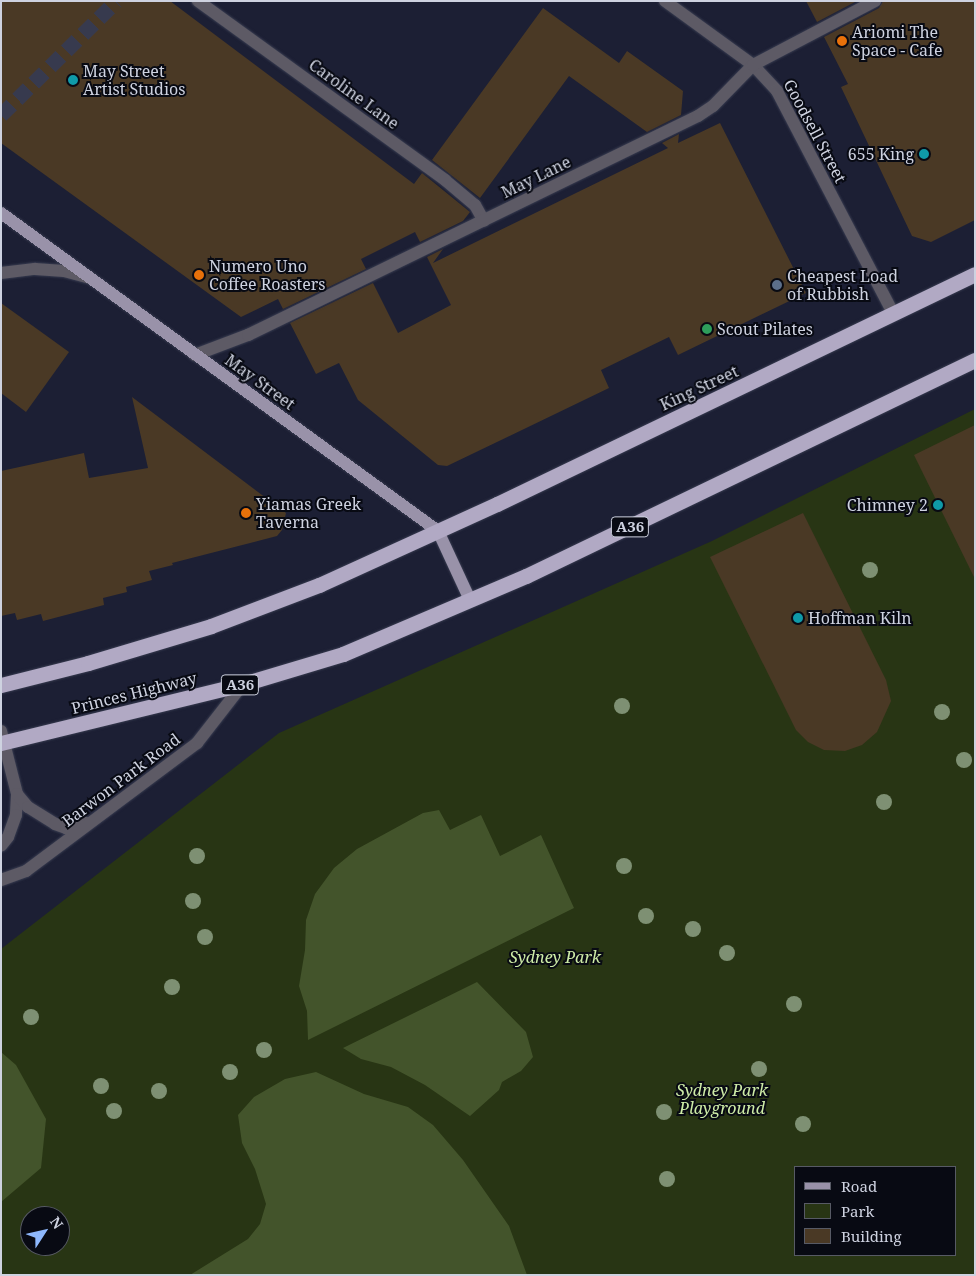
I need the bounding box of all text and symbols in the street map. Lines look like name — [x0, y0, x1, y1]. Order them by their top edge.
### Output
place label: Ariomi The Space - Cafe — [852, 22, 943, 60]
marker: Ariomi The Space - Cafe — [836, 35, 848, 47]
street label: Caroline Lane — [305, 55, 403, 133]
place label: May Street Artist Studios — [83, 61, 185, 99]
marker: May Street Artist Studios — [67, 74, 79, 86]
street label: Goodsell Street — [780, 76, 850, 186]
place label: 655 King — [848, 144, 914, 164]
marker: 655 King — [918, 148, 930, 160]
street label: May Lane — [498, 152, 574, 202]
place label: Numero Uno Coffee Roasters — [209, 256, 326, 294]
place label: Cheapest Load of Rubbish — [787, 266, 898, 304]
marker: Numero Uno Coffee Roasters — [193, 269, 205, 281]
marker: Cheapest Load of Rubbish — [771, 279, 783, 291]
place label: Scout Pilates — [717, 319, 813, 339]
marker: Scout Pilates — [701, 323, 713, 335]
street label: May Street — [221, 350, 299, 414]
street label: King Street — [657, 362, 741, 414]
place label: Yiamas Greek Taverna — [256, 494, 361, 532]
place label: Chimney 2 — [847, 495, 928, 515]
marker: Chimney 2 — [932, 499, 944, 511]
marker: Yiamas Greek Taverna — [240, 507, 252, 519]
road number: A36 — [610, 514, 650, 540]
place label: Hoffman Kiln — [808, 608, 911, 628]
marker: Hoffman Kiln — [792, 612, 804, 624]
street label: Princes Highway — [69, 668, 199, 718]
road number: A36 — [220, 672, 260, 698]
street label: Barwon Park Road — [58, 729, 184, 831]
park label: Sydney Park — [509, 947, 601, 967]
park label: Sydney Park Playground — [676, 1080, 768, 1118]
legend — [794, 1166, 956, 1256]
text: Road — [841, 1176, 877, 1196]
text: Park — [841, 1201, 874, 1221]
north arrow — [20, 1206, 70, 1256]
text: N — [46, 1213, 68, 1233]
text: Building — [841, 1226, 902, 1246]

